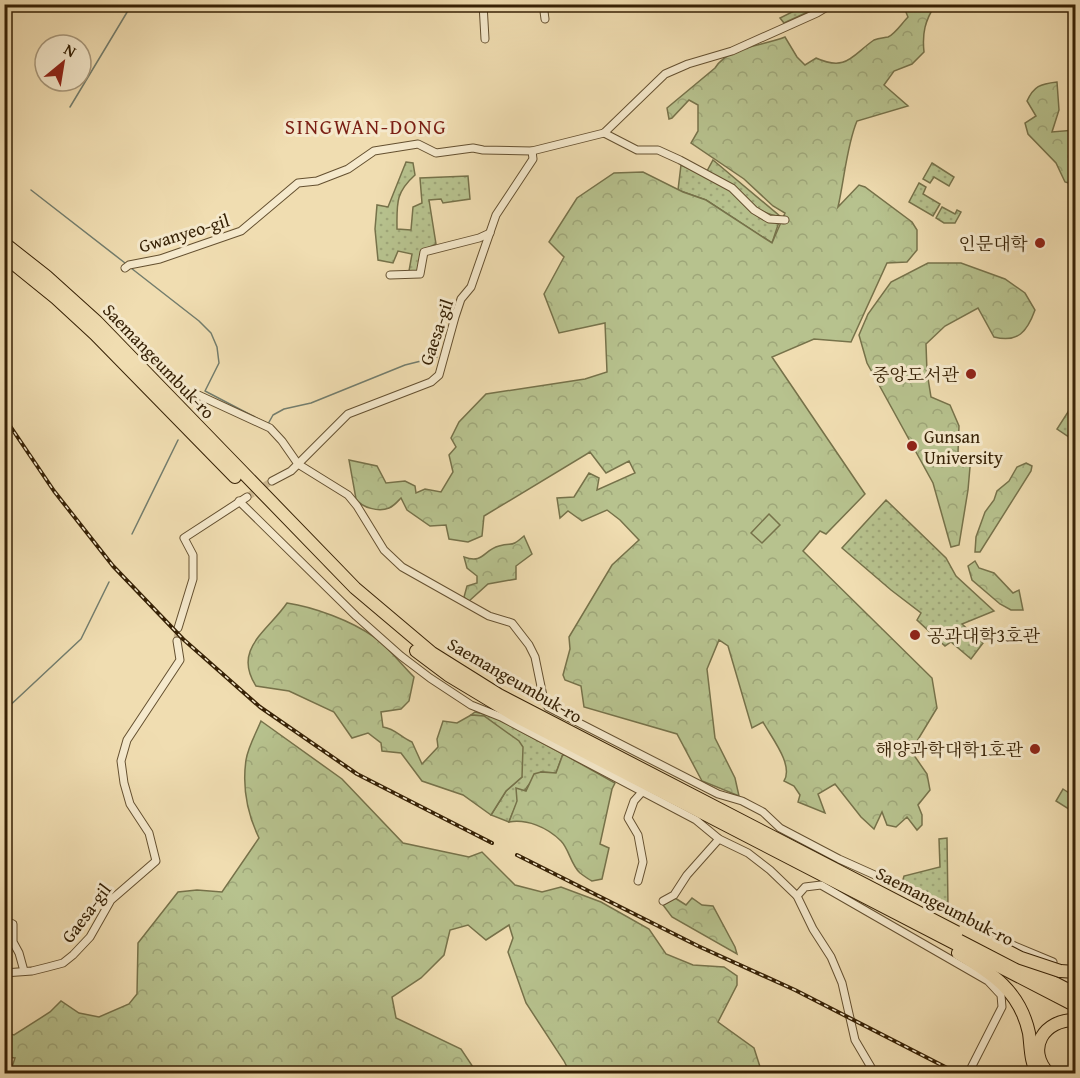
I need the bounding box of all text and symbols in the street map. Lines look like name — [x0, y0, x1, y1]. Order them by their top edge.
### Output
north arrow — [33, 33, 93, 93]
text: N — [60, 37, 81, 63]
district label: SINGWAN-DONG — [285, 111, 447, 142]
street label: Gwanyeo-gil — [135, 206, 233, 260]
place label: 인문대학 — [958, 230, 1029, 257]
marker: 인문대학 — [1033, 236, 1047, 250]
street label: Gaesa-gil — [412, 295, 460, 369]
street label: Saemangeumbuk-ro — [97, 297, 221, 425]
place label: 중앙도서관 — [872, 361, 960, 388]
marker: 중앙도서관 — [964, 367, 978, 381]
place label: Gunsan University — [924, 423, 1003, 471]
marker: Gunsan University — [905, 439, 919, 453]
place label: 공과대학3호관 — [927, 622, 1041, 649]
marker: 공과대학3호관 — [908, 628, 922, 642]
street label: Saemangeumbuk-ro — [443, 630, 587, 730]
place label: 해양과학대학1호관 — [875, 736, 1024, 763]
marker: 해양과학대학1호관 — [1028, 742, 1042, 756]
street label: Saemangeumbuk-ro — [871, 860, 1019, 952]
street label: Gaesa-gil — [55, 878, 117, 948]

